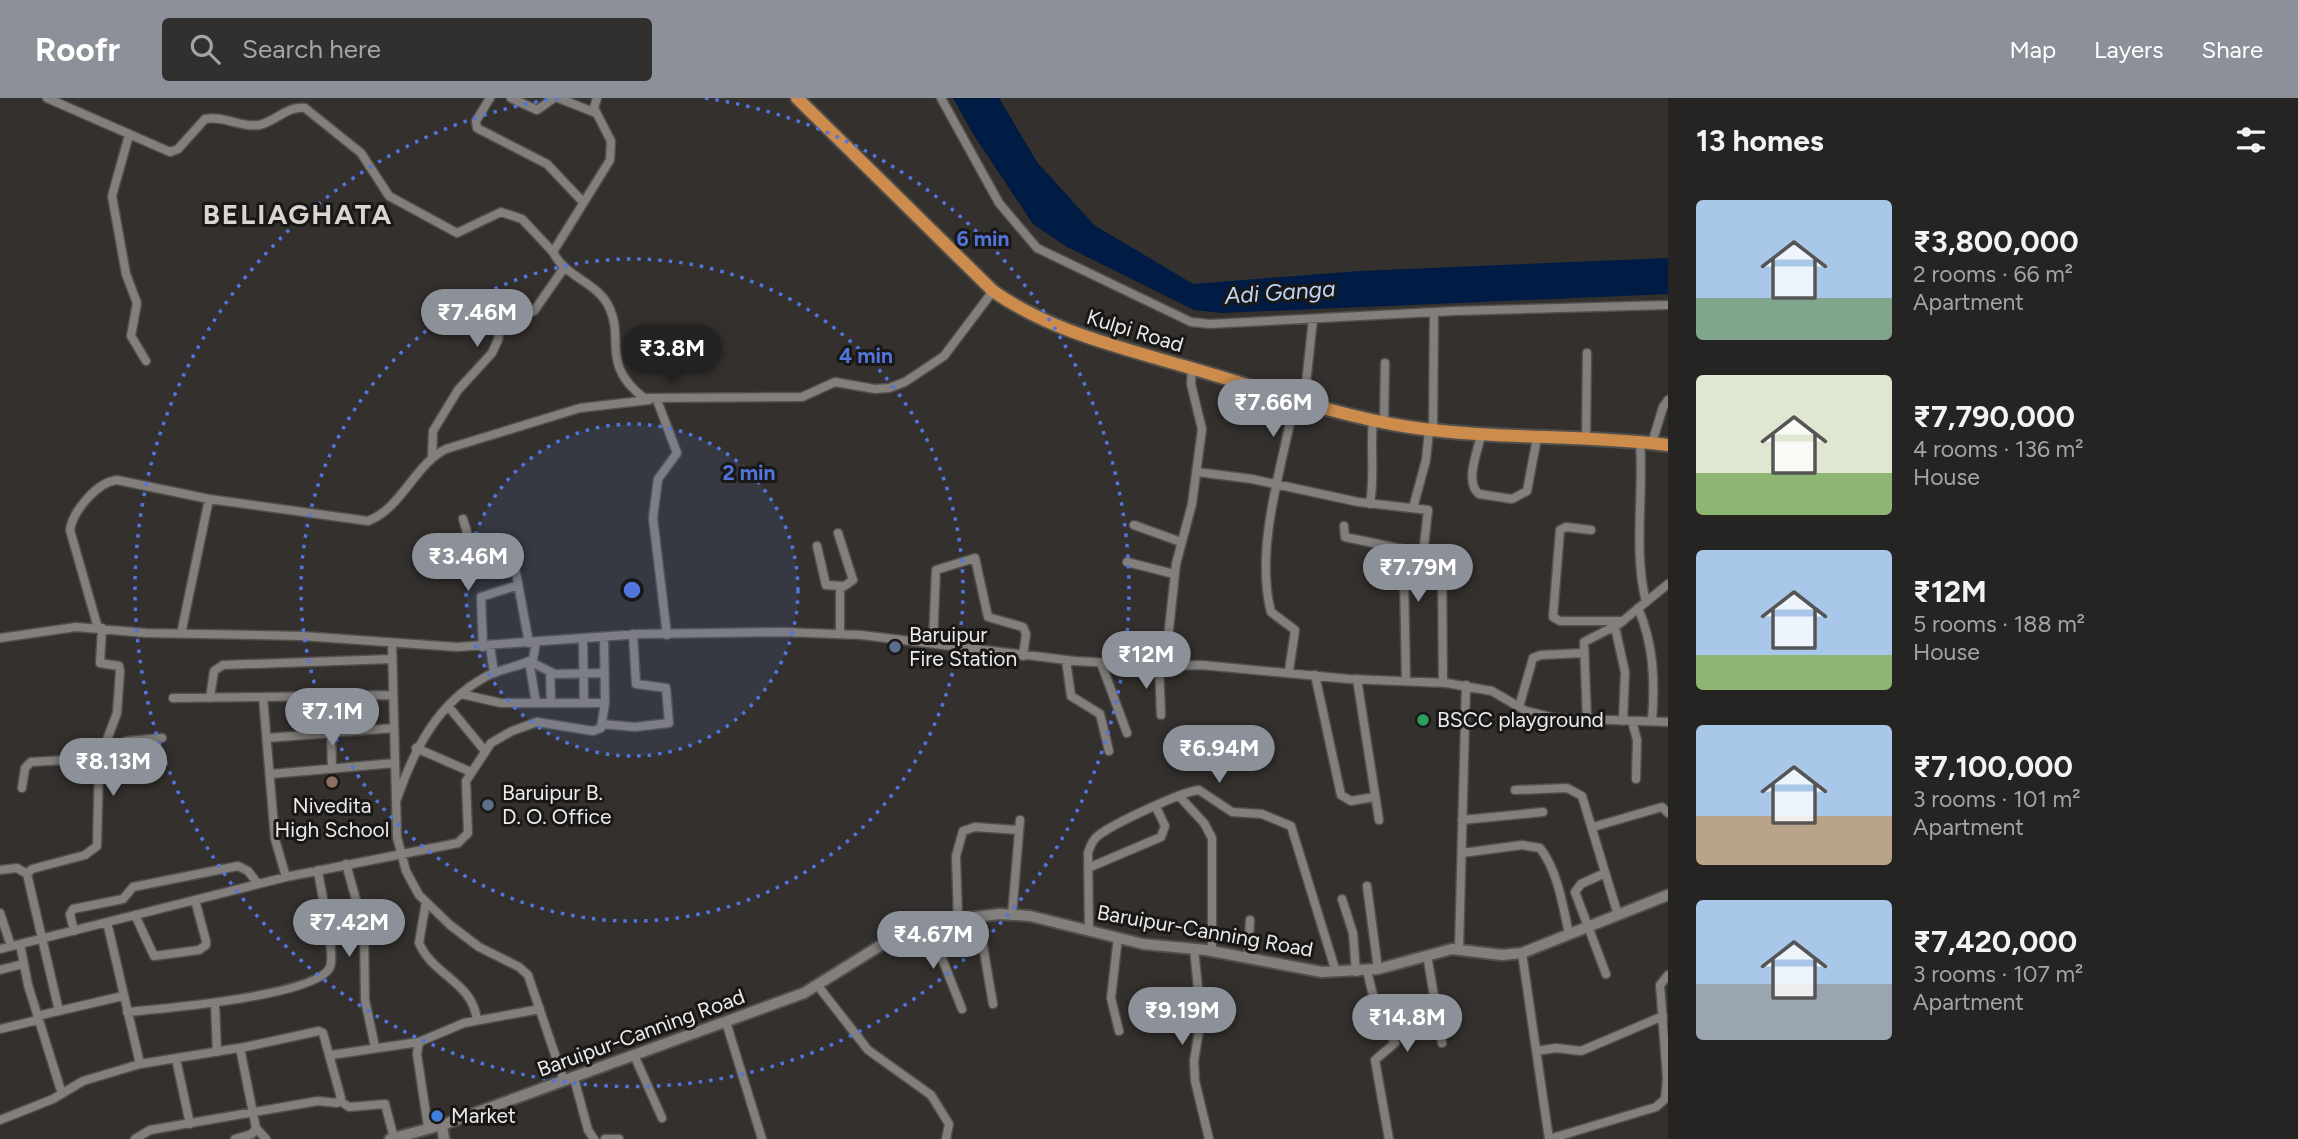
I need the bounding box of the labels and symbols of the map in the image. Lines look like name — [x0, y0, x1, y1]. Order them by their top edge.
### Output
district label: BELIAGHATA — [203, 197, 393, 231]
text: 6 min — [957, 226, 1009, 251]
water label: Adi Ganga — [1223, 274, 1336, 310]
pin: ₹7.46M — [420, 289, 534, 349]
street label: Kulpi Road — [1084, 304, 1187, 357]
pin: ₹3.8M — [623, 326, 721, 385]
text: 4 min — [839, 343, 893, 368]
pin: ₹7.66M — [1216, 380, 1330, 439]
text: 2 min — [723, 460, 775, 485]
pin: ₹3.46M — [411, 533, 525, 593]
pin: ₹7.79M — [1361, 545, 1475, 604]
centre of rings — [620, 578, 644, 602]
place label: Baruipur Fire Station — [909, 622, 1017, 671]
pin: ₹12M — [1105, 632, 1187, 691]
marker: Baruipur Fire Station — [887, 639, 903, 655]
pin: ₹7.1M — [283, 688, 381, 748]
place label: BSCC playground — [1437, 707, 1604, 732]
marker: BSCC playground — [1415, 712, 1431, 728]
pin: ₹6.94M — [1162, 726, 1276, 785]
pin: ₹8.13M — [56, 738, 170, 798]
marker: Nivedita High School — [324, 774, 340, 790]
place label: Baruipur B. D. O. Office — [502, 780, 611, 829]
place label: Nivedita High School — [275, 793, 389, 842]
marker: Baruipur B. D. O. Office — [480, 797, 496, 813]
street label: Baruipur-Canning Road — [1095, 899, 1315, 962]
pin: ₹7.42M — [292, 900, 406, 959]
pin: ₹4.67M — [876, 912, 990, 971]
street label: Baruipur-Canning Road — [534, 983, 748, 1082]
pin: ₹9.19M — [1125, 988, 1239, 1047]
pin: ₹14.8M — [1350, 995, 1464, 1054]
place label: Market — [451, 1103, 516, 1128]
marker: Market — [429, 1108, 445, 1124]

